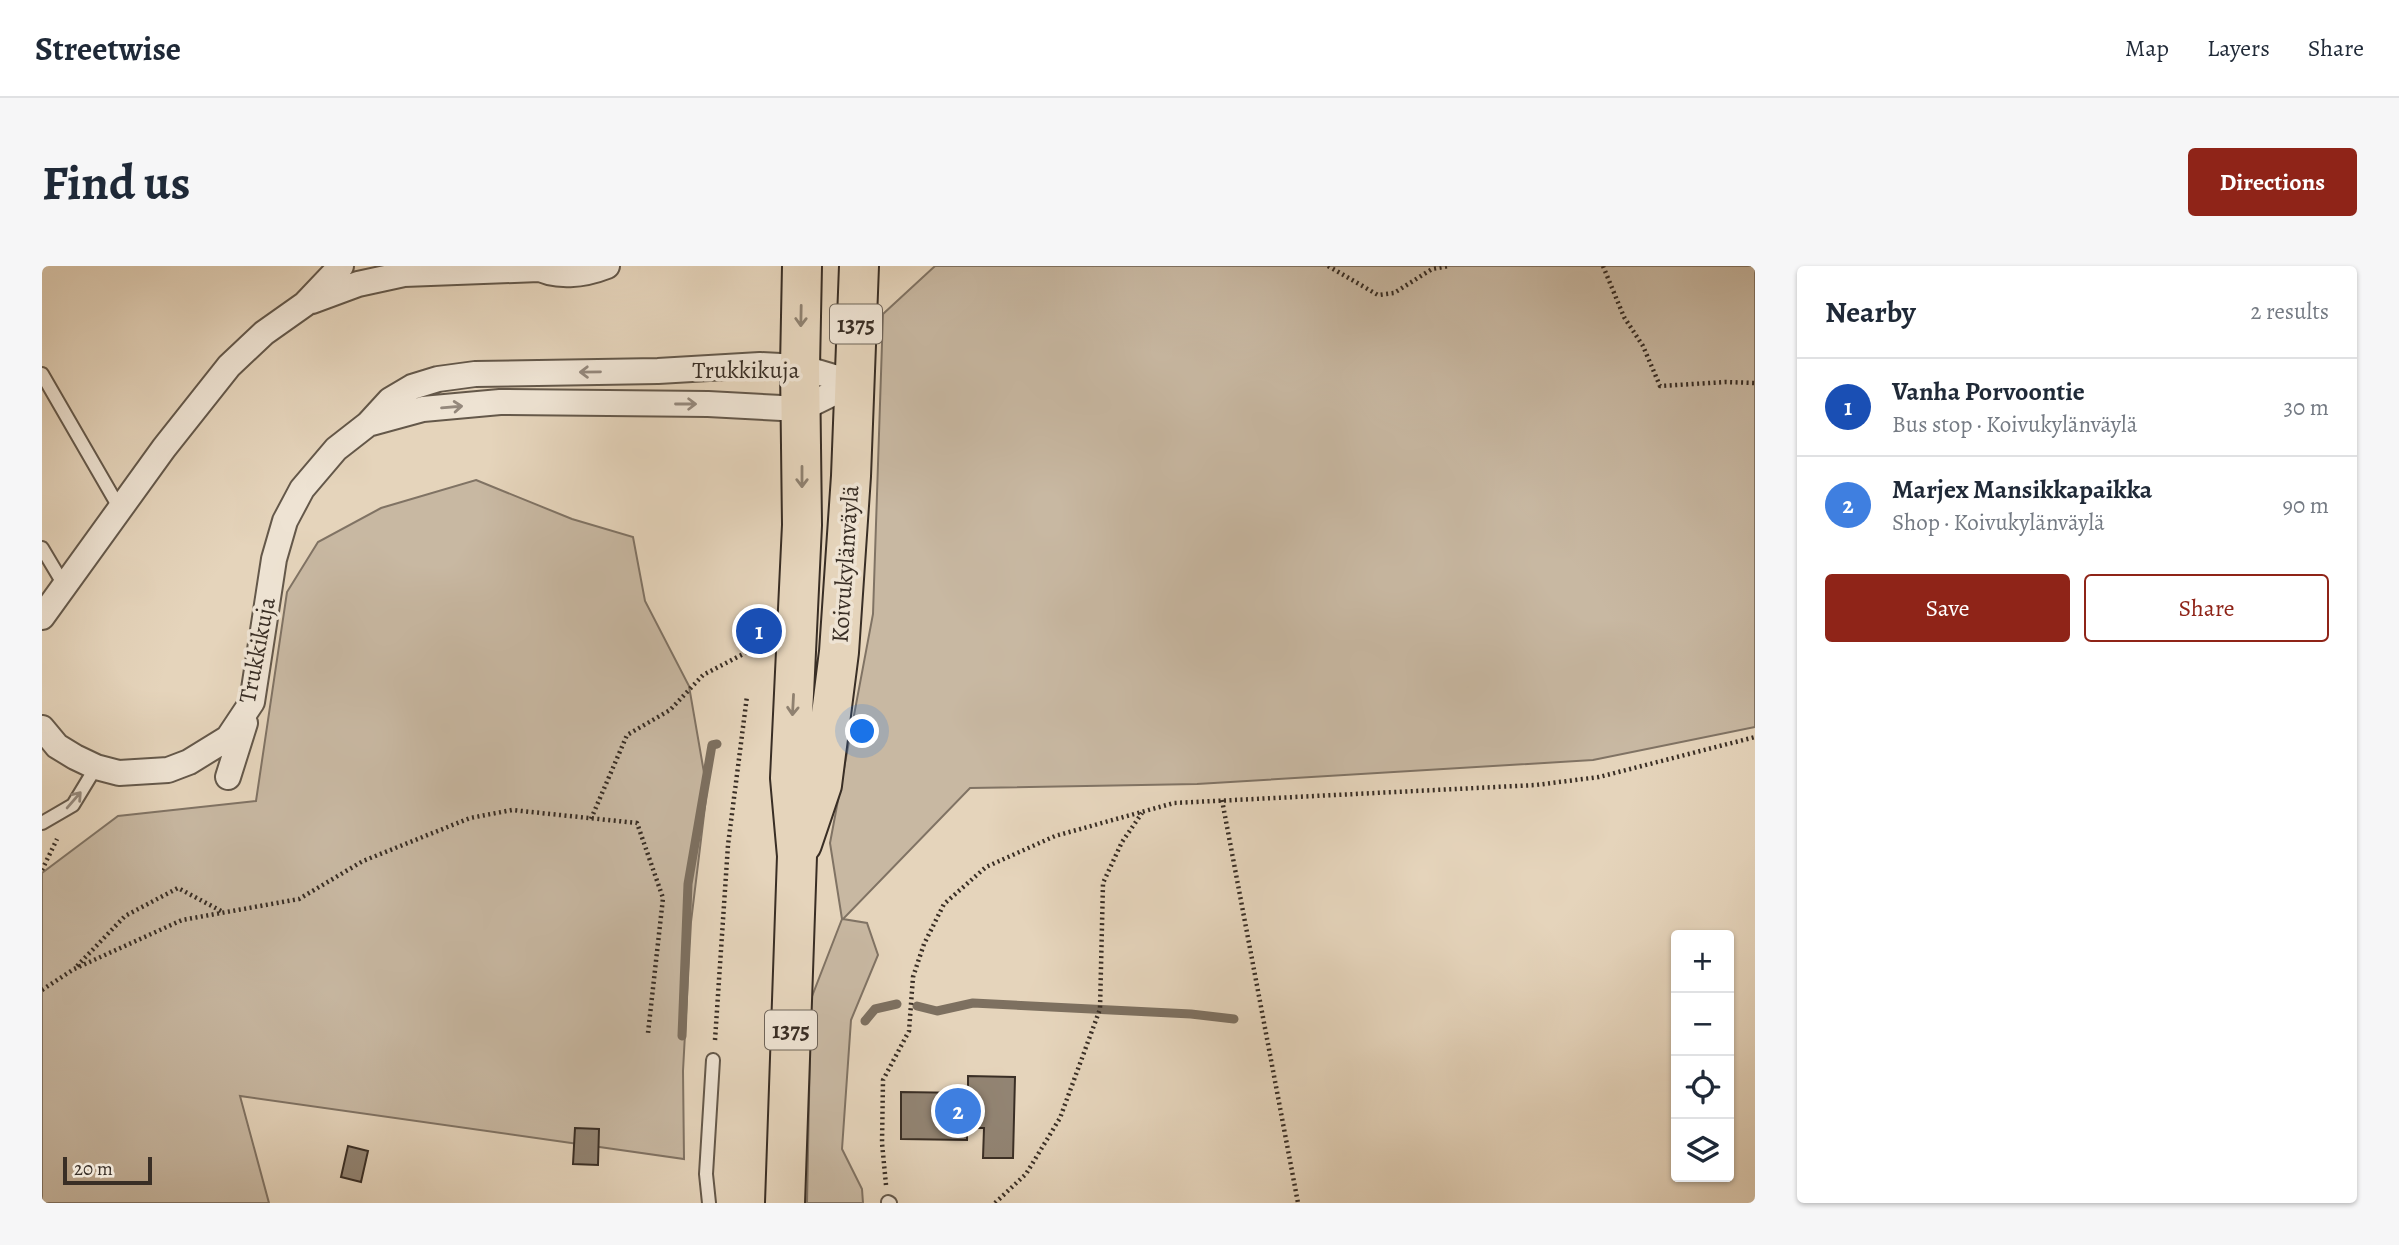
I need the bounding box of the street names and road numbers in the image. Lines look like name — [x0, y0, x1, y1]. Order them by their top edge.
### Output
road number: 1375 — [830, 305, 882, 344]
street label: Trukkikuja — [692, 354, 800, 386]
street label: Koivukylänväylä — [824, 483, 867, 644]
street label: Trukkikuja — [231, 593, 283, 706]
road number: 1375 — [765, 1010, 817, 1050]

